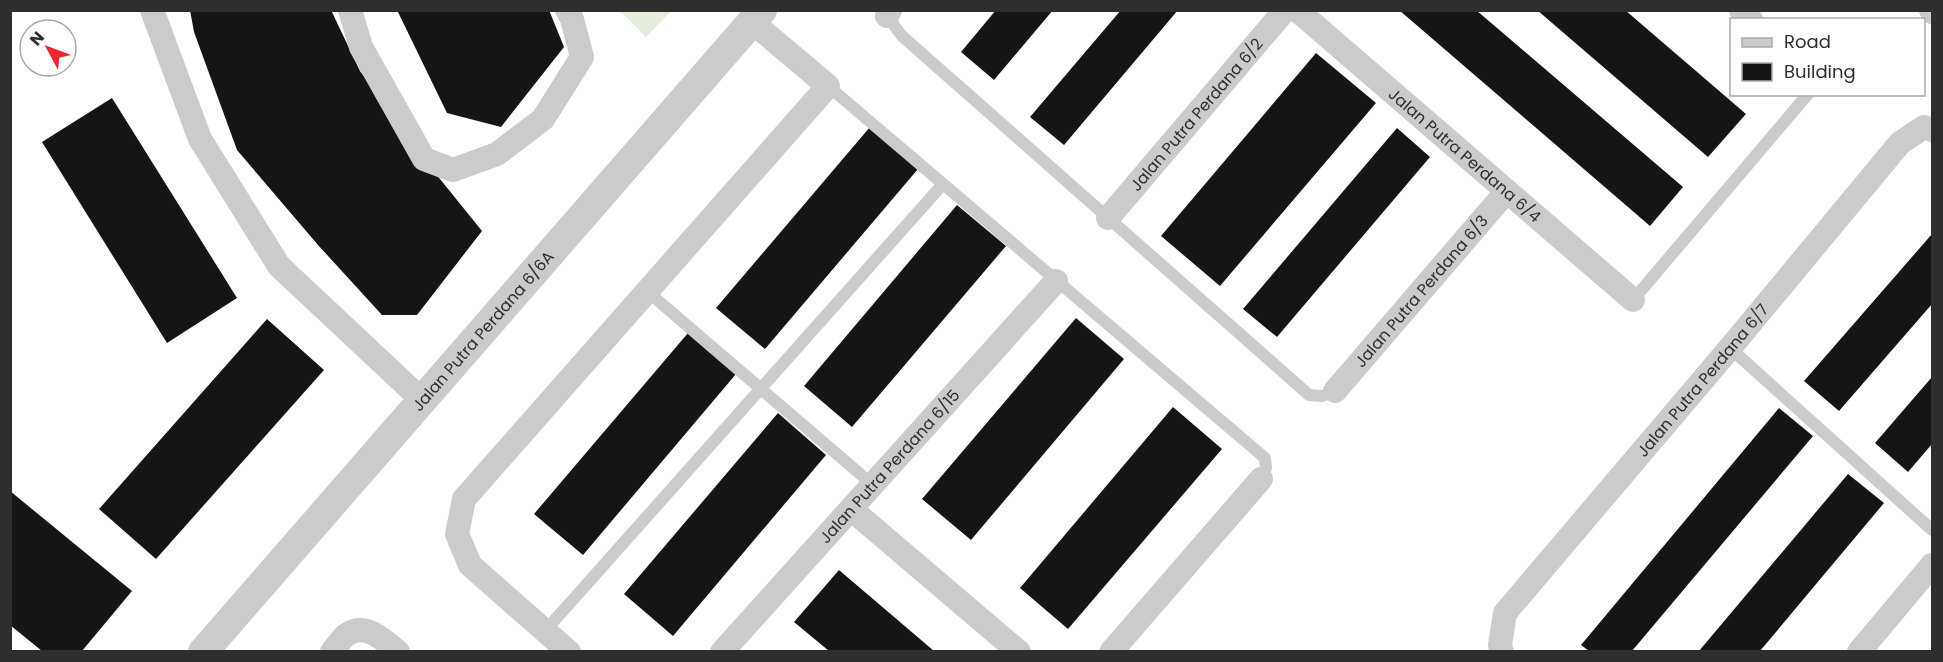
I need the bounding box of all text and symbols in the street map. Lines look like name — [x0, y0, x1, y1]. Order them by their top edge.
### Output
north arrow — [18, 18, 78, 78]
legend — [1730, 18, 1925, 96]
text: N — [24, 26, 50, 51]
text: Road — [1784, 29, 1831, 54]
street label: Jalan Putra Perdana 6/2 — [1125, 33, 1268, 196]
text: Building — [1784, 59, 1856, 84]
street label: Jalan Putra Perdana 6/4 — [1383, 83, 1546, 228]
street label: Jalan Putra Perdana 6/3 — [1349, 210, 1494, 372]
street label: Jalan Putra Perdana 6/6A — [407, 246, 560, 416]
street label: Jalan Putra Perdana 6/7 — [1632, 299, 1774, 462]
street label: Jalan Putra Perdana 6/15 — [814, 384, 965, 549]

